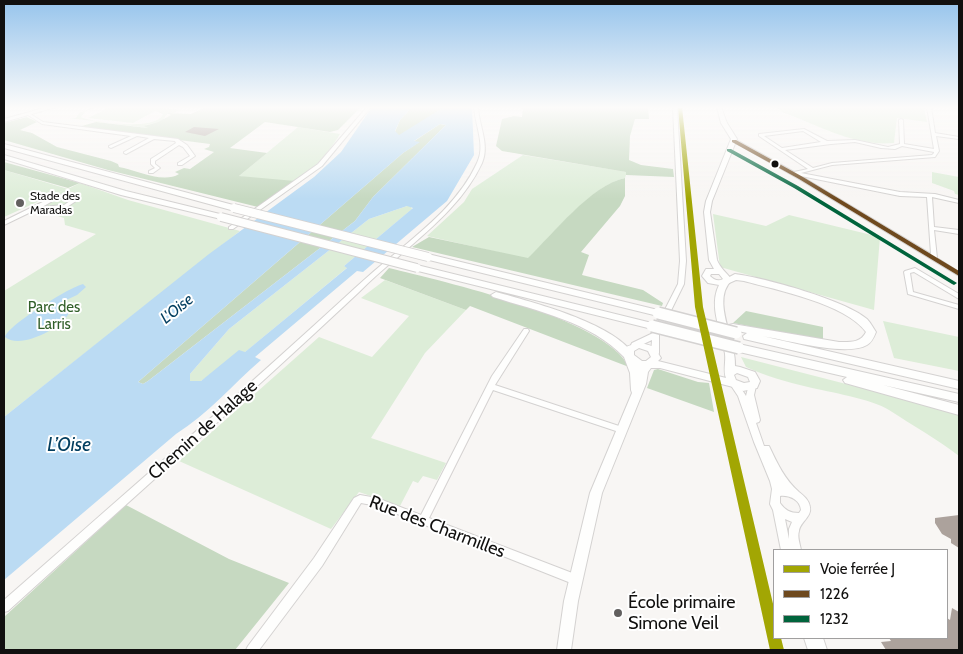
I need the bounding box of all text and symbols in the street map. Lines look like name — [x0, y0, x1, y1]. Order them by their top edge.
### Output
unlabelled marker — [770, 159, 780, 169]
place label: Stade des Maradas — [30, 189, 80, 217]
marker: Stade des Maradas — [14, 197, 26, 209]
water label: L'Oise — [157, 290, 197, 328]
park label: Parc des Larris — [28, 299, 80, 334]
street label: Chemin de Halage — [144, 375, 262, 485]
water label: L’Oise — [47, 434, 91, 456]
street label: Rue des Charmilles — [366, 491, 508, 563]
legend — [773, 549, 948, 639]
text: Voie ferrée J — [820, 560, 895, 578]
text: 1226 — [820, 585, 849, 603]
place label: École primaire Simone Veil — [628, 592, 735, 634]
marker: École primaire Simone Veil — [612, 607, 624, 619]
text: 1232 — [820, 610, 849, 628]

